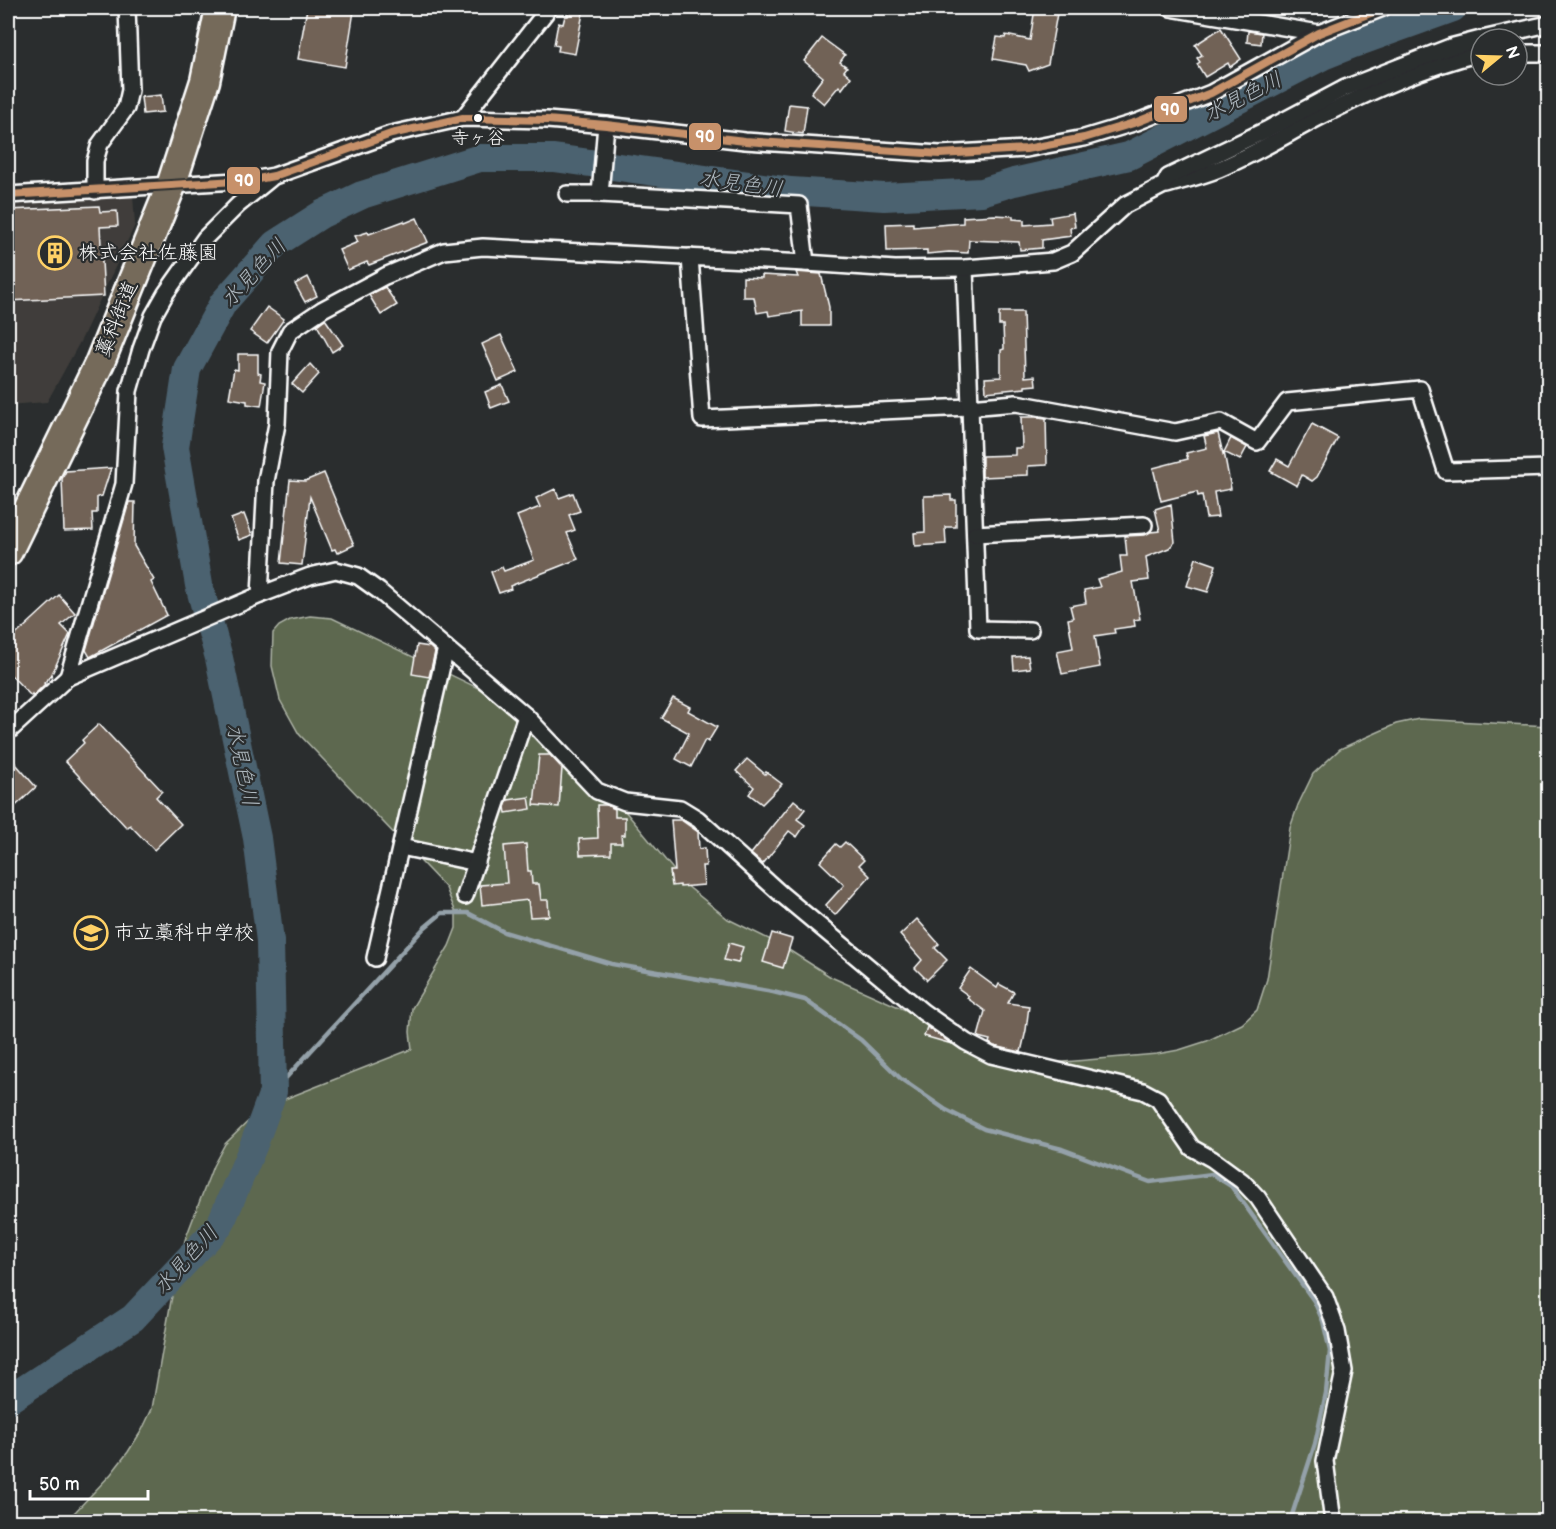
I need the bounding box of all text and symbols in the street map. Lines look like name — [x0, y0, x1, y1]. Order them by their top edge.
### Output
north arrow — [1469, 27, 1529, 87]
text: N — [1501, 44, 1523, 61]
water label: 水見色川 — [1200, 67, 1286, 127]
line badge: 90 — [1153, 95, 1188, 123]
text: 90 — [1160, 101, 1180, 120]
marker: 寺ヶ谷 — [472, 112, 484, 124]
line badge: 90 — [688, 122, 722, 151]
place label: 寺ヶ谷 — [451, 128, 505, 149]
text: 90 — [695, 128, 715, 147]
line badge: 90 — [226, 166, 261, 195]
water label: 水見色川 — [698, 166, 784, 202]
text: 90 — [234, 172, 254, 191]
water label: 水見色川 — [216, 234, 292, 312]
building icon: 株式会社佐藤園 — [37, 235, 73, 271]
place label: 株式会社佐藤園 — [78, 241, 218, 265]
street label: 藁科街道 — [91, 277, 143, 361]
water label: 水見色川 — [221, 721, 263, 809]
school or university icon: 市立藁科中学校 — [73, 915, 109, 951]
place label: 市立藁科中学校 — [114, 921, 254, 945]
water label: 水見色川 — [149, 1220, 223, 1300]
scale bar — [30, 1463, 148, 1501]
text: 50 m — [39, 1474, 80, 1495]

